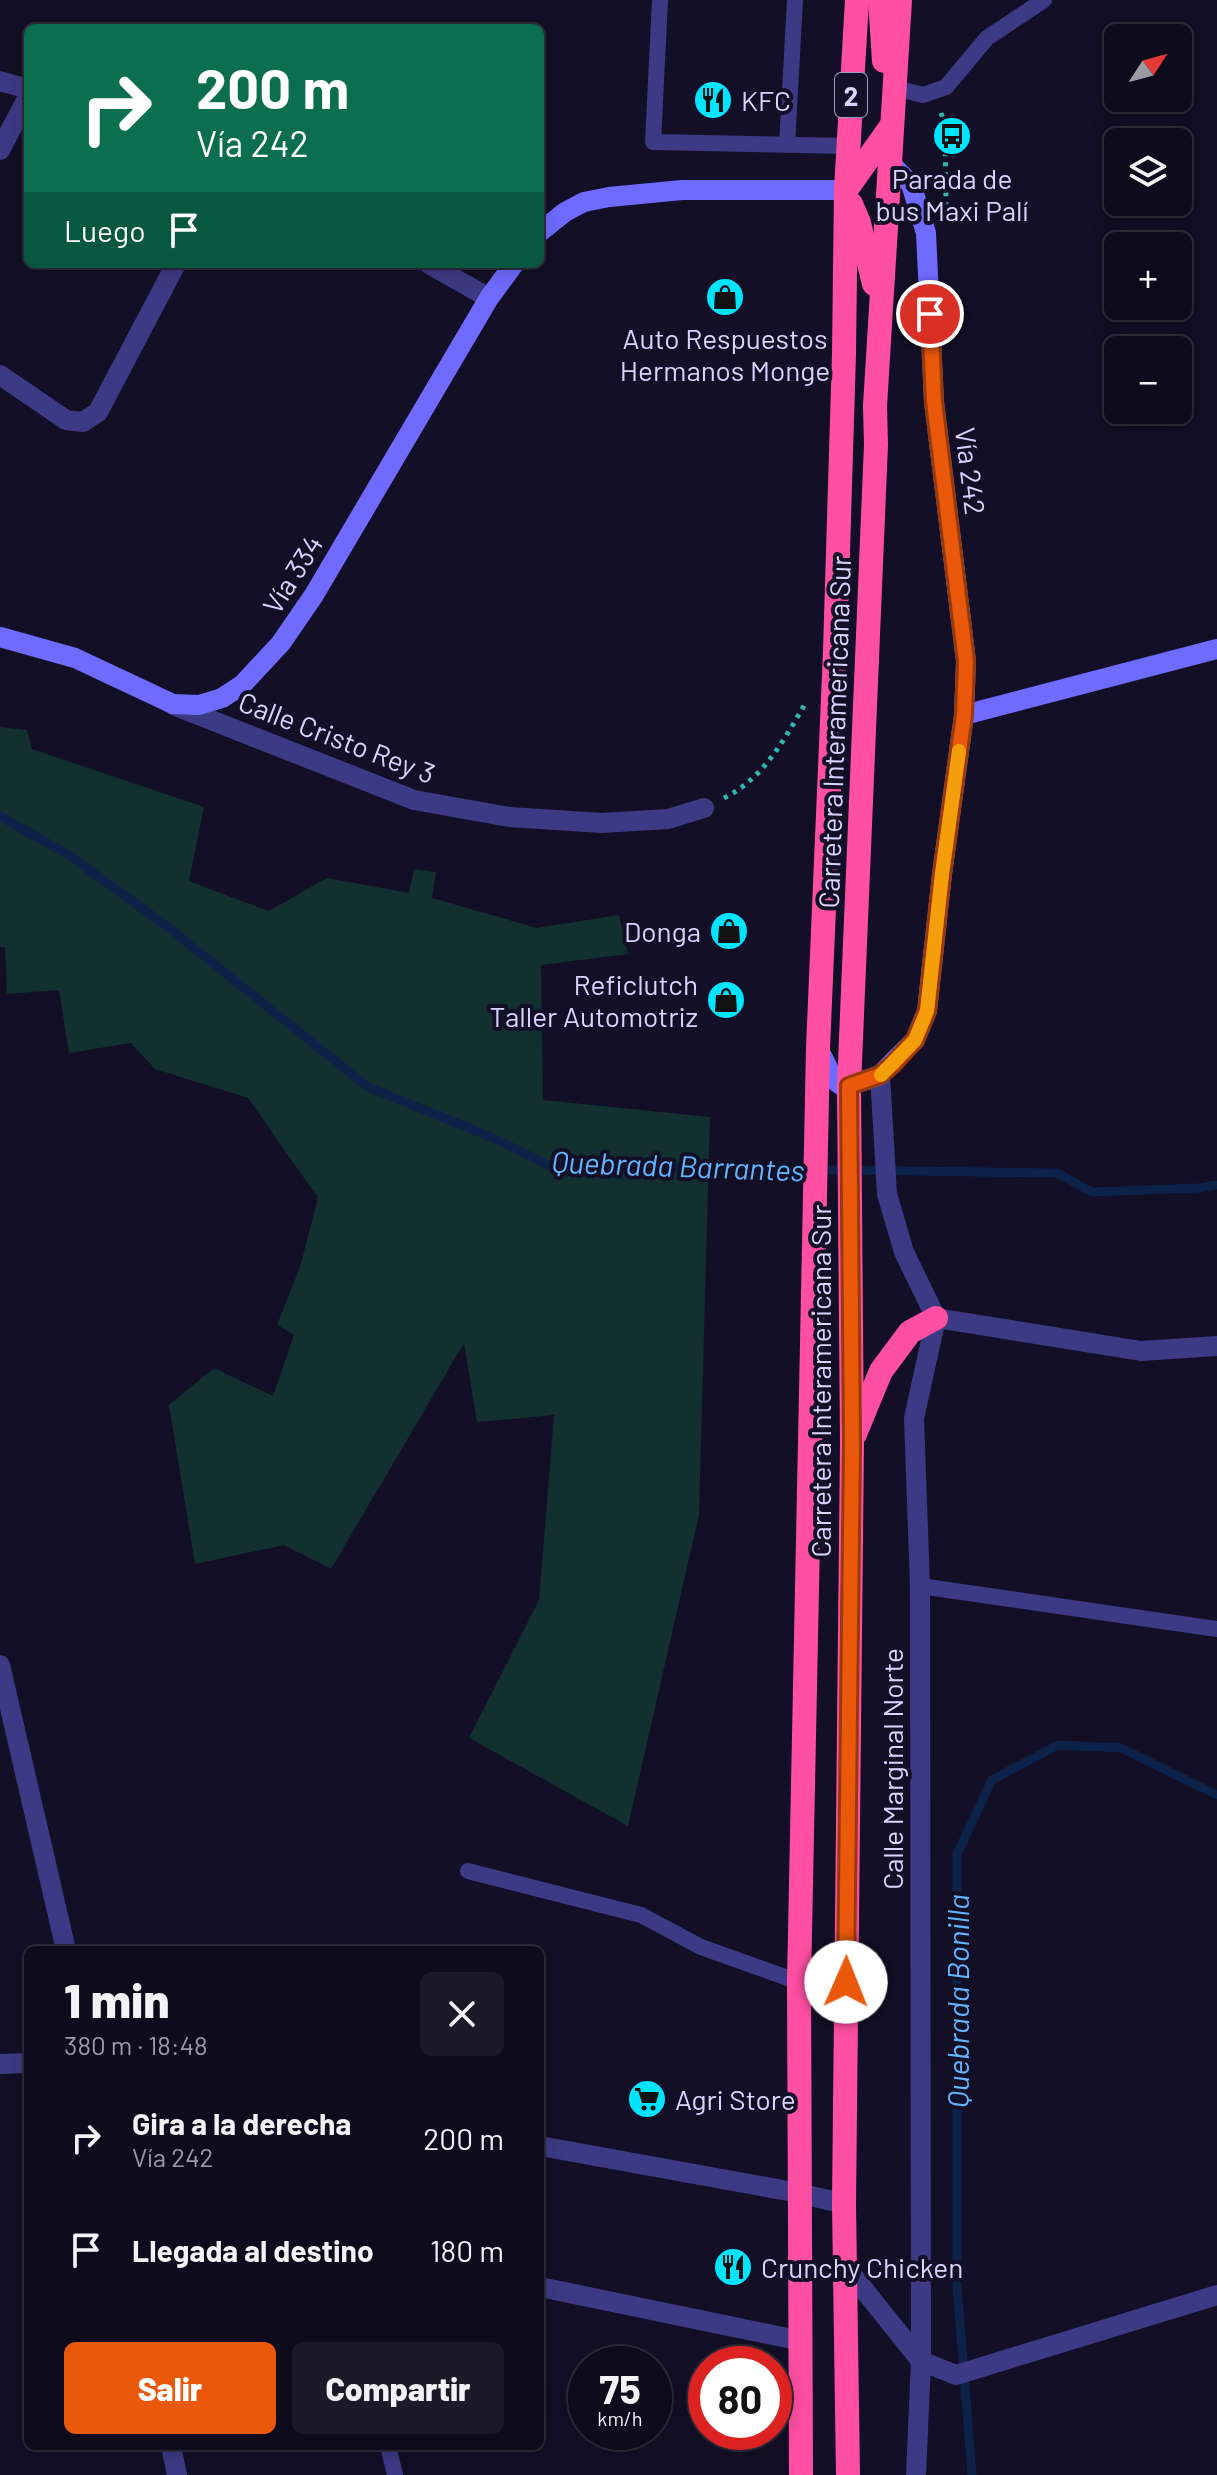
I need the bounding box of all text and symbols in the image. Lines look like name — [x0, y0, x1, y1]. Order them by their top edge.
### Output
north arrow — [1104, 24, 1192, 112]
map controls — [1104, 24, 1192, 424]
text: 200 m — [196, 53, 349, 120]
icon: right — [64, 56, 168, 160]
road number: 2 — [835, 73, 867, 117]
restaurant icon: KFC — [692, 79, 734, 121]
place label: KFC — [741, 83, 791, 117]
bus stop icon: Parada de bus Maxi Palí — [931, 115, 973, 157]
text: Vía 242 — [196, 121, 309, 164]
button: layers — [1104, 128, 1192, 216]
place label: Parada de bus Maxi Palí — [876, 161, 1029, 227]
icon: arrive — [162, 208, 206, 252]
text: Luego — [64, 212, 146, 248]
button: + — [1104, 232, 1192, 320]
shop icon: Auto Respuestos Hermanos Monge — [704, 276, 746, 318]
pin — [896, 280, 964, 348]
icon: arrive — [908, 292, 952, 336]
place label: Auto Respuestos Hermanos Monge — [620, 321, 830, 387]
button: − — [1104, 336, 1192, 424]
street label: Vía 242 — [949, 425, 993, 517]
street label: Vía 334 — [255, 528, 329, 620]
street label: Carretera Interamericana Sur — [811, 555, 857, 909]
street label: Calle Cristo Rey 3 — [234, 684, 440, 790]
shop icon: Donga — [708, 910, 750, 952]
place label: Donga — [624, 914, 701, 948]
place label: Reficlutch Taller Automotriz — [490, 967, 698, 1033]
shop icon: Reficlutch Taller Automotriz — [705, 979, 747, 1021]
water label: Quebrada Barrantes — [551, 1143, 805, 1187]
street label: Carretera Interamericana Sur — [803, 1205, 837, 1557]
street label: Calle Marginal Norte — [875, 1648, 909, 1890]
water label: Quebrada Bonilla — [939, 1894, 975, 2108]
position arrow — [804, 1940, 888, 2024]
text: 1 min — [64, 1970, 170, 2028]
button: close — [420, 1972, 504, 2056]
text: 380 m · 18:48 — [64, 2029, 208, 2060]
supermarket icon: Agri Store — [626, 2078, 668, 2120]
place label: Agri Store — [675, 2082, 796, 2116]
text: Gira a la derecha — [132, 2105, 351, 2141]
icon: right — [64, 2116, 108, 2160]
text: 200 m — [423, 2120, 504, 2156]
text: Vía 242 — [132, 2141, 214, 2172]
icon: arrive — [64, 2228, 108, 2272]
text: Llegada al destino — [132, 2232, 374, 2268]
text: 180 m — [430, 2232, 504, 2268]
restaurant icon: Crunchy Chicken — [712, 2246, 754, 2288]
place label: Crunchy Chicken — [761, 2250, 963, 2284]
button: Salir — [64, 2342, 276, 2434]
button: Compartir — [292, 2342, 504, 2434]
speed limit sign: 80 — [688, 2346, 792, 2450]
text: 75 — [599, 2364, 641, 2412]
text: km/h — [597, 2406, 643, 2430]

